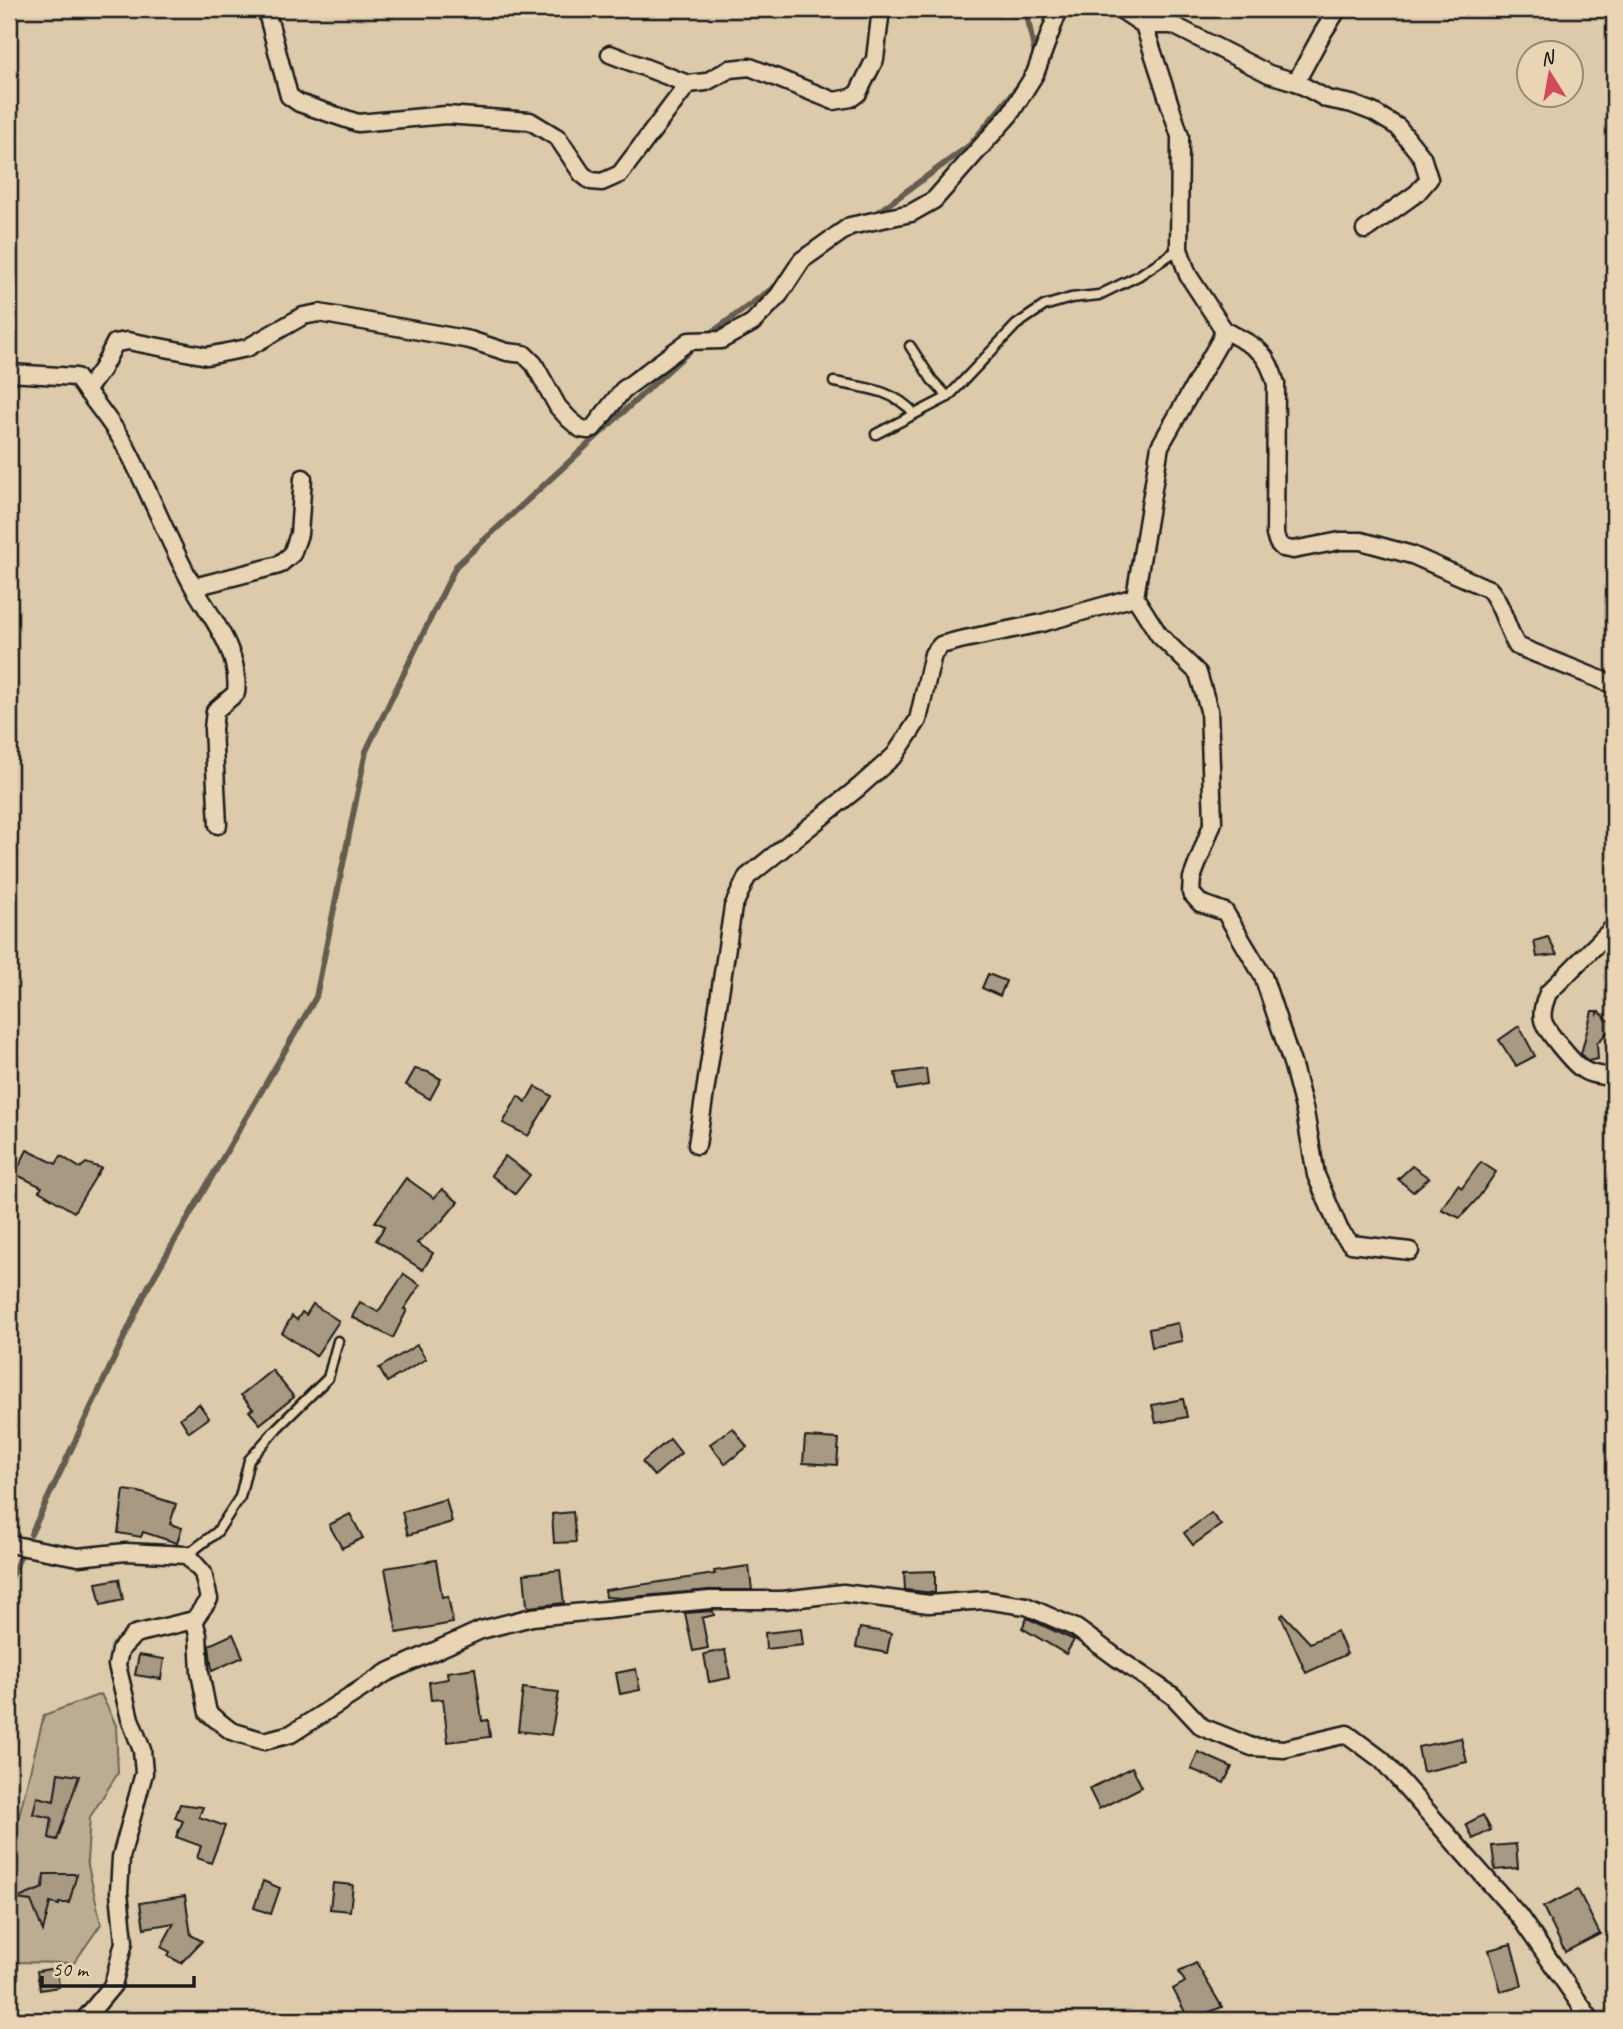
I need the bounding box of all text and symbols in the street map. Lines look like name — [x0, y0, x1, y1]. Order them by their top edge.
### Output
north arrow — [1514, 38, 1584, 108]
text: N — [1539, 45, 1558, 71]
scale bar — [42, 1945, 194, 1989]
text: 50 m — [52, 1956, 90, 1982]

